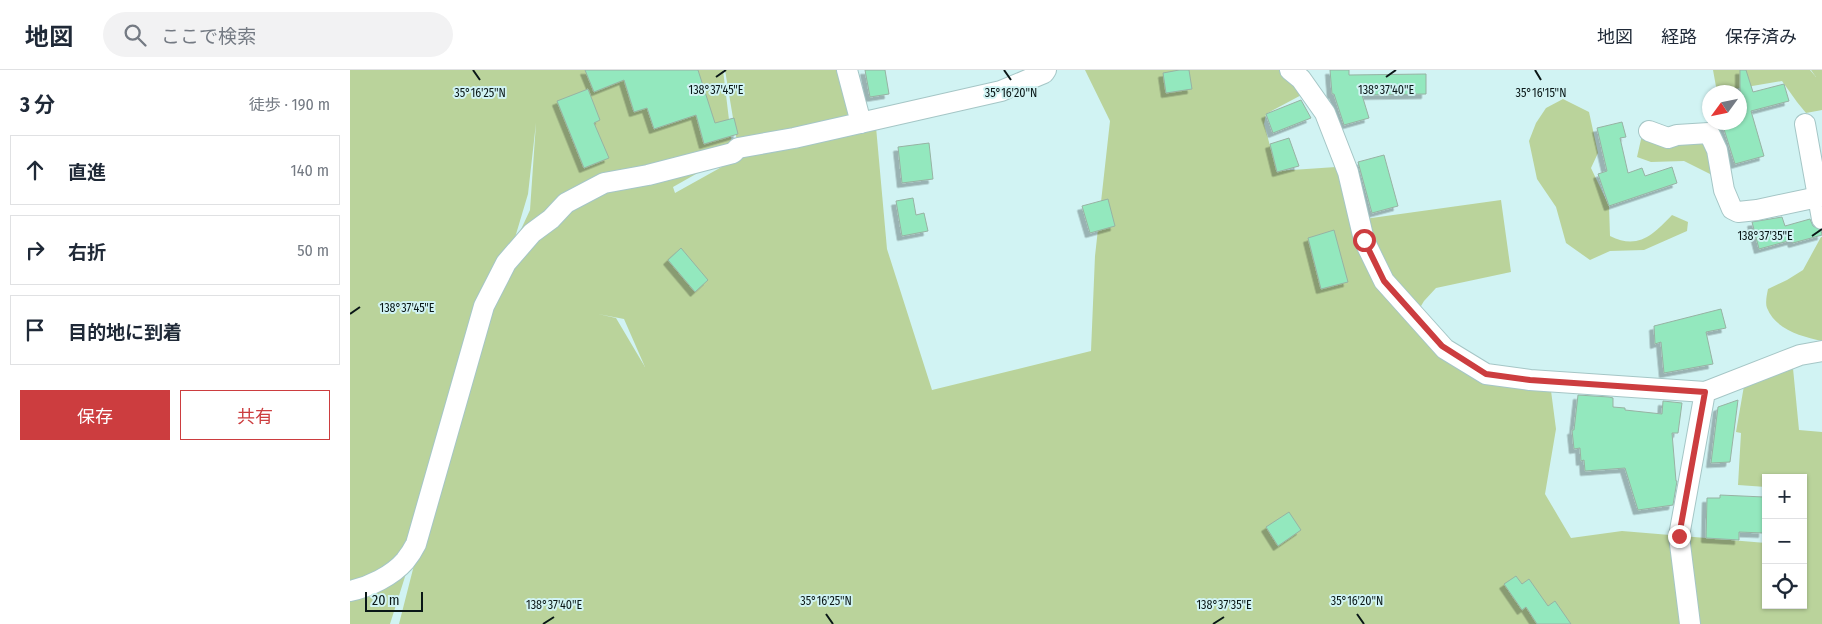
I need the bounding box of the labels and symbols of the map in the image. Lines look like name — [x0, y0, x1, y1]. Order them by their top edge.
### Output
text: 138°37'45"E — [689, 83, 744, 97]
text: 138°37'40"E — [1358, 83, 1414, 97]
north arrow — [1702, 85, 1747, 130]
text: 35°16'25"N — [454, 86, 506, 100]
text: 35°16'20"N — [985, 86, 1037, 100]
text: 35°16'15"N — [1516, 86, 1566, 100]
route start — [1353, 229, 1376, 252]
text: 138°37'35"E — [1737, 229, 1793, 243]
text: 138°37'45"E — [380, 301, 435, 315]
route end — [1668, 525, 1691, 548]
scale bar — [365, 589, 422, 612]
text: 35°16'25"N — [800, 594, 852, 608]
text: 35°16'20"N — [1331, 594, 1383, 608]
text: 138°37'40"E — [526, 598, 582, 612]
text: 138°37'35"E — [1196, 598, 1252, 612]

